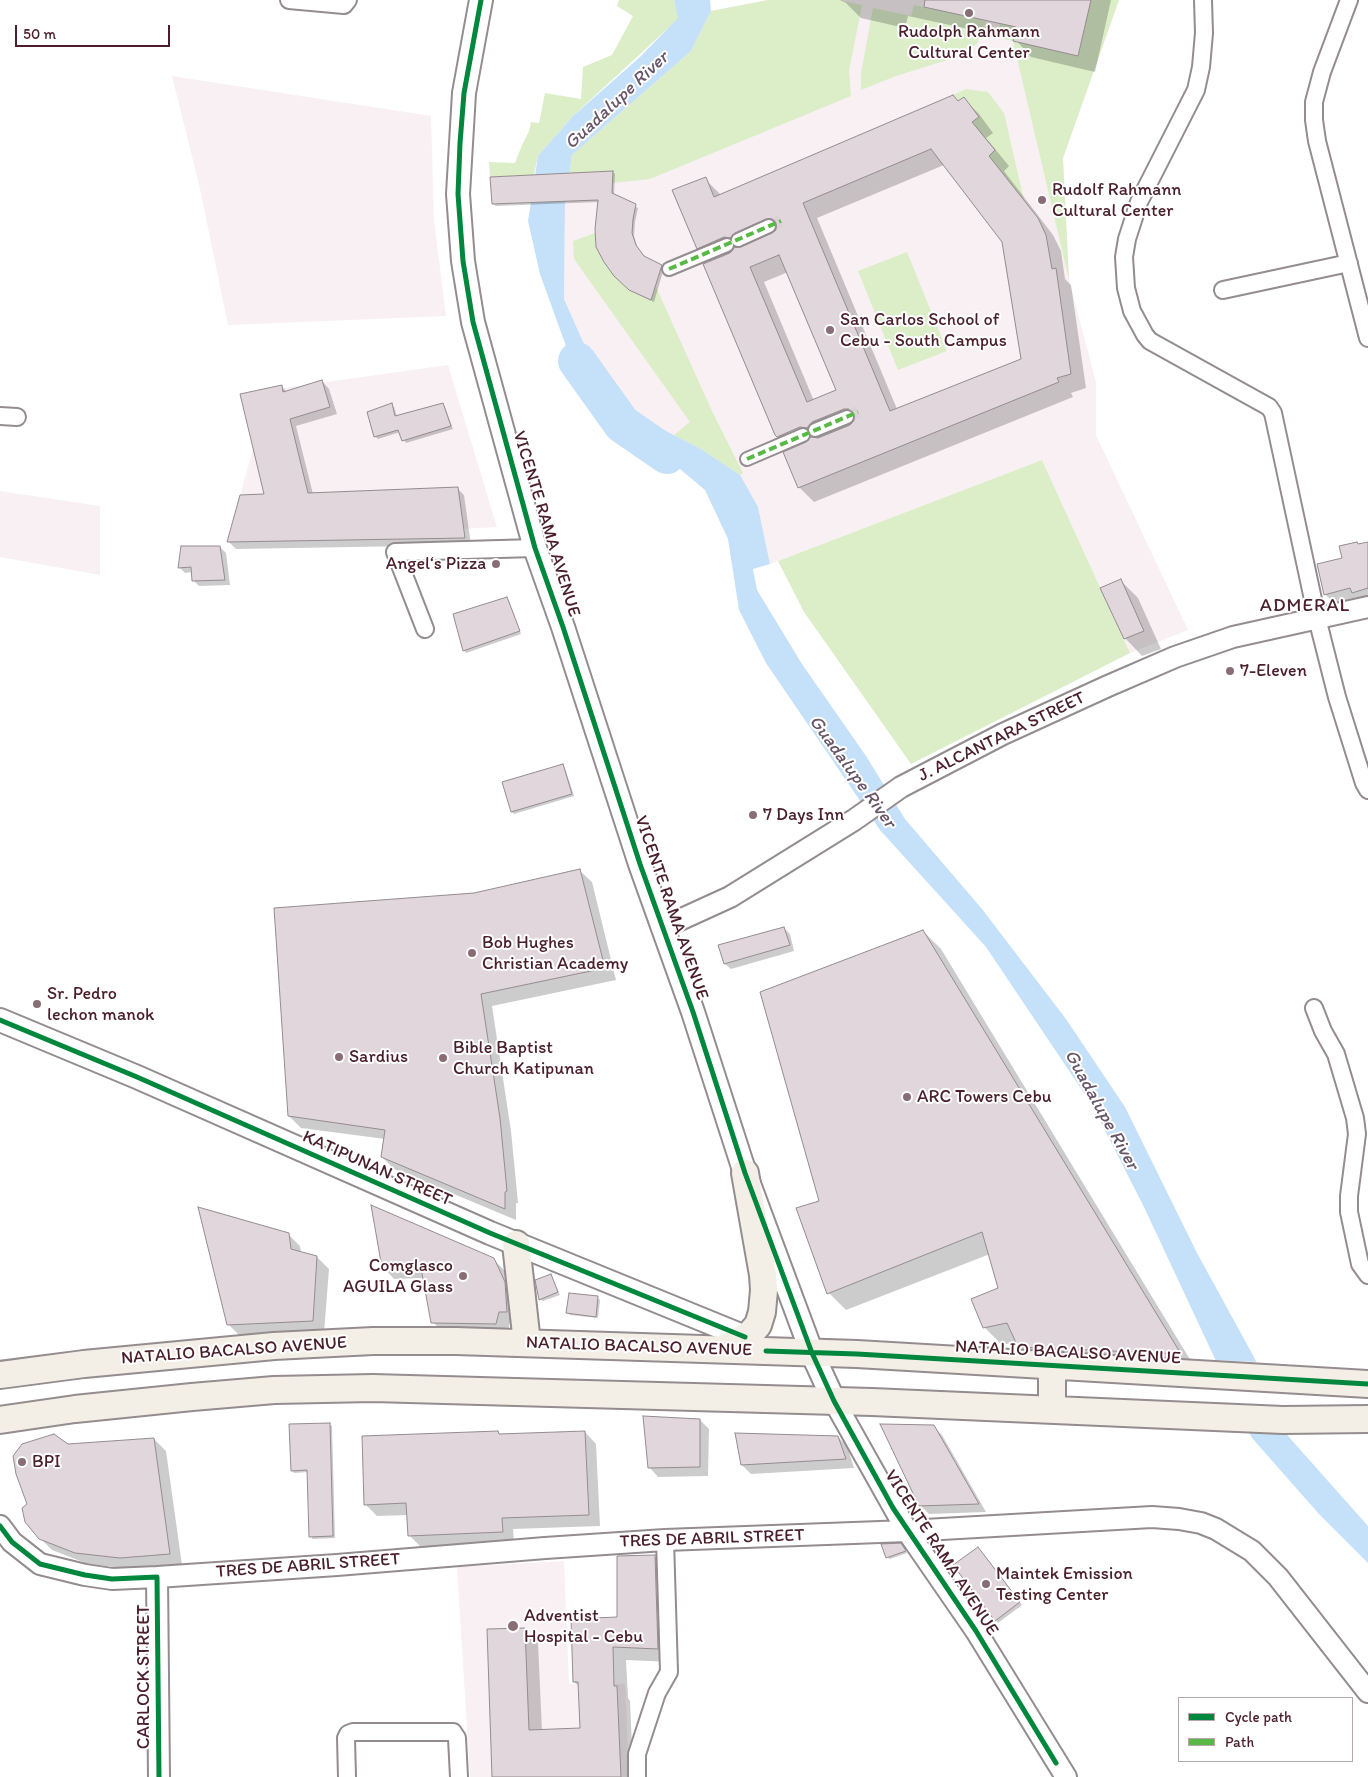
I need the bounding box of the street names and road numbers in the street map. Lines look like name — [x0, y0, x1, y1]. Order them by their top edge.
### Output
street label: VICENTE RAMA AVENUE — [507, 428, 585, 620]
street label: J. ALCANTARA STREET — [915, 687, 1089, 787]
street label: VICENTE RAMA AVENUE — [629, 813, 713, 1003]
street label: KATIPUNAN STREET — [299, 1126, 455, 1212]
street label: NATALIO BACALSO AVENUE — [120, 1332, 348, 1370]
street label: NATALIO BACALSO AVENUE — [526, 1332, 752, 1362]
street label: NATALIO BACALSO AVENUE — [954, 1336, 1182, 1370]
street label: VICENTE RAMA AVENUE — [879, 1466, 1003, 1640]
street label: TRES DE ABRIL STREET — [619, 1525, 805, 1553]
street label: TRES DE ABRIL STREET — [215, 1549, 401, 1583]
street label: CARLOCK STREET — [133, 1605, 155, 1749]

